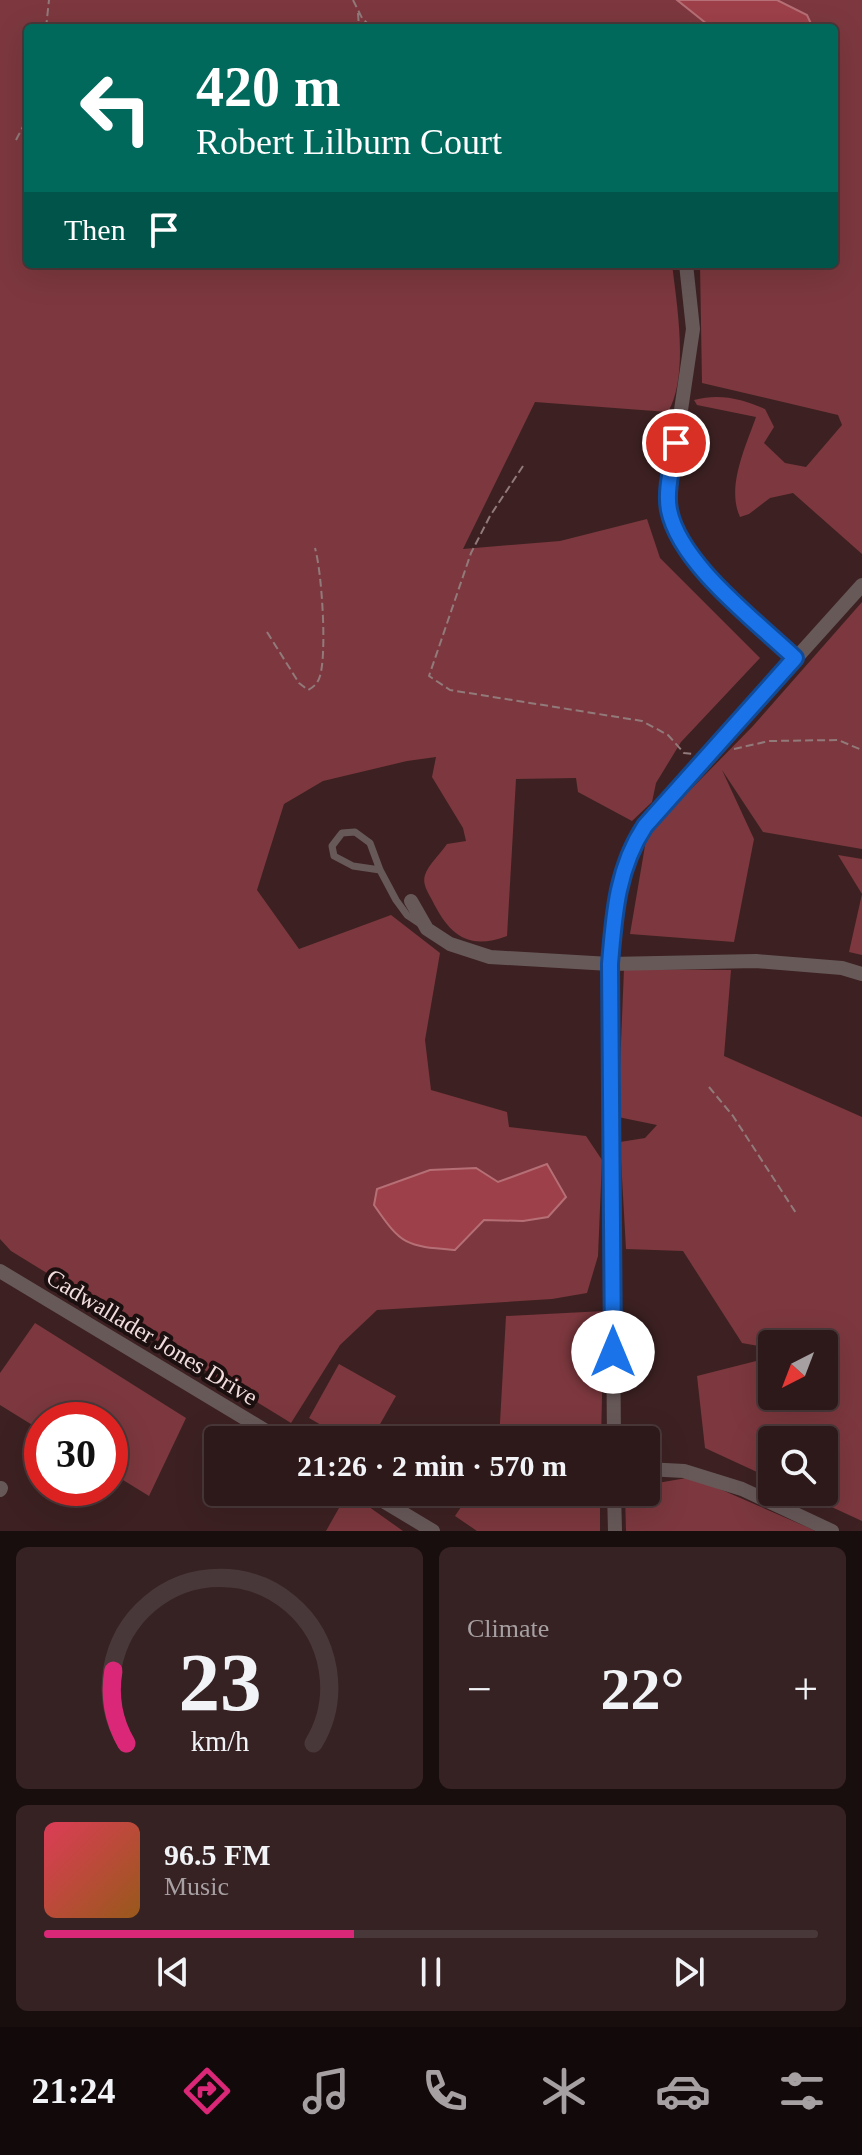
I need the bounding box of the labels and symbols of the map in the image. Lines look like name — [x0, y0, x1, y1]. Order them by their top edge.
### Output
pin — [642, 409, 710, 477]
street label: Cadwallader Jones Drive — [42, 1264, 262, 1410]
position arrow — [571, 1310, 655, 1394]
north arrow — [758, 1330, 838, 1410]
speed limit sign: 30 — [24, 1402, 128, 1506]

